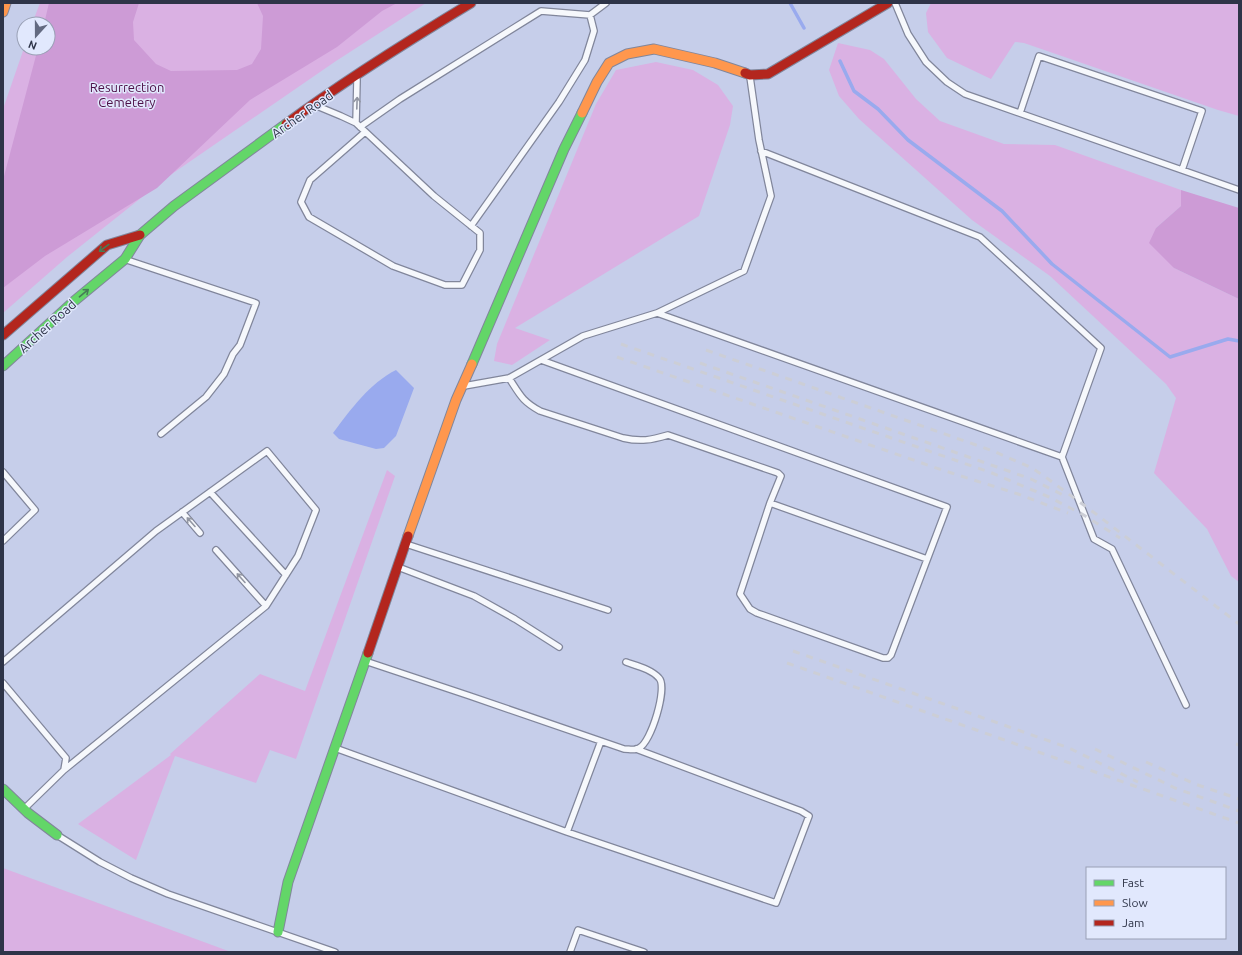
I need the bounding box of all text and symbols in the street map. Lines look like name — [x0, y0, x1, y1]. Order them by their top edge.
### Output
north arrow — [16, 16, 56, 56]
text: N — [26, 38, 38, 52]
park label: Resurrection Cemetery — [90, 80, 164, 109]
street label: Archer Road — [269, 88, 335, 140]
one-way arrow — [353, 97, 360, 110]
one-way arrow — [98, 244, 109, 252]
one-way arrow — [79, 288, 90, 297]
street label: Archer Road — [16, 297, 78, 355]
one-way arrow — [187, 518, 196, 528]
one-way arrow — [236, 573, 246, 583]
legend — [1086, 867, 1226, 939]
text: Fast — [1122, 876, 1144, 889]
text: Slow — [1122, 896, 1148, 909]
text: Jam — [1122, 916, 1144, 929]

